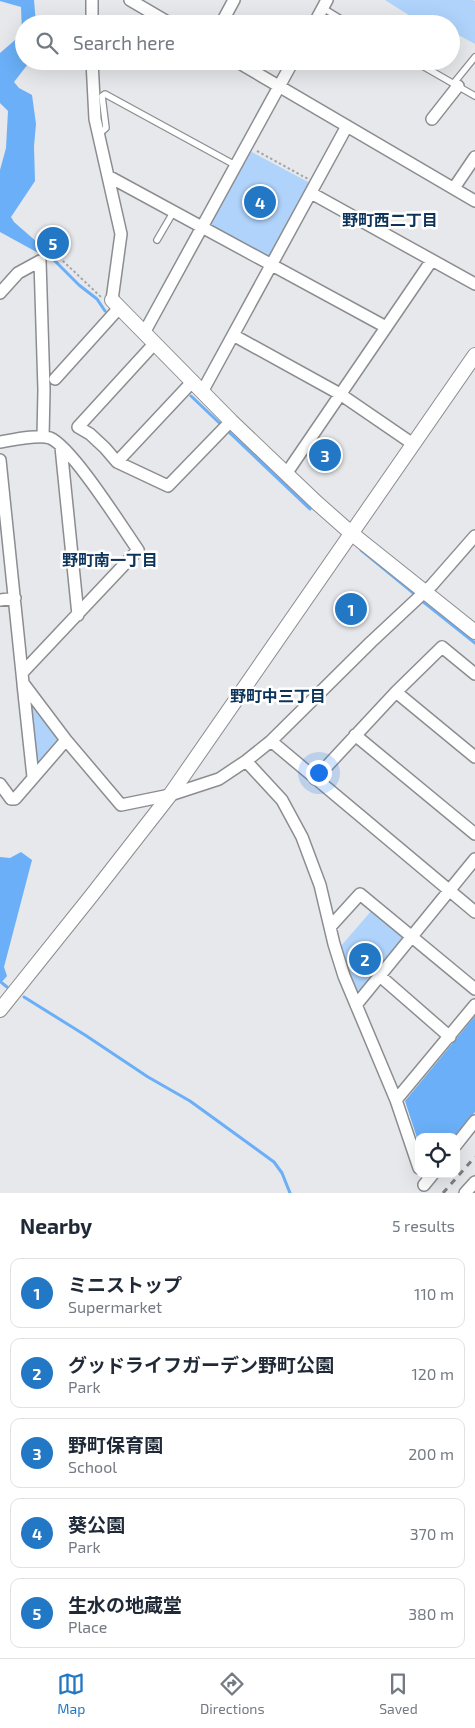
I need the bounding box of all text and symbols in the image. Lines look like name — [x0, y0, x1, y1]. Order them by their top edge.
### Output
search box — [15, 15, 460, 70]
icon: search — [33, 29, 61, 57]
text: Search here — [73, 31, 175, 54]
pin: 4 — [244, 183, 276, 221]
district label: 野町西二丁目 — [342, 210, 438, 229]
pin: 5 — [37, 224, 69, 262]
pin: 3 — [309, 436, 341, 474]
district label: 野町南一丁目 — [62, 550, 158, 569]
pin: 1 — [335, 590, 367, 628]
district label: 野町中三丁目 — [230, 686, 326, 705]
your location — [306, 760, 332, 786]
pin: 2 — [349, 940, 381, 978]
map controls — [415, 1133, 460, 1178]
button: locate — [415, 1133, 460, 1178]
text: Nearby — [20, 1213, 92, 1238]
text: 5 results — [392, 1216, 455, 1235]
text: ミニストップ — [68, 1273, 182, 1296]
text: 1 — [34, 1284, 40, 1303]
text: 110 m — [414, 1284, 454, 1303]
text: Supermarket — [68, 1297, 162, 1316]
text: グッドライフガーデン野町公園 — [68, 1353, 334, 1376]
text: 2 — [32, 1364, 42, 1383]
text: 120 m — [411, 1364, 454, 1383]
text: Park — [68, 1377, 101, 1396]
text: 野町保育園 — [68, 1433, 163, 1456]
text: 3 — [32, 1444, 42, 1463]
text: 200 m — [408, 1444, 454, 1463]
text: School — [68, 1457, 117, 1476]
text: 葵公園 — [68, 1513, 125, 1536]
text: 4 — [32, 1524, 42, 1543]
text: 370 m — [410, 1524, 454, 1543]
text: Park — [68, 1537, 101, 1556]
text: 生水の地蔵堂 — [68, 1593, 182, 1616]
text: 5 — [33, 1604, 41, 1623]
text: 380 m — [408, 1604, 454, 1623]
text: Place — [68, 1617, 107, 1636]
tab: Map — [57, 1670, 85, 1717]
tab: Directions — [200, 1670, 265, 1717]
tab: Saved — [379, 1670, 418, 1717]

